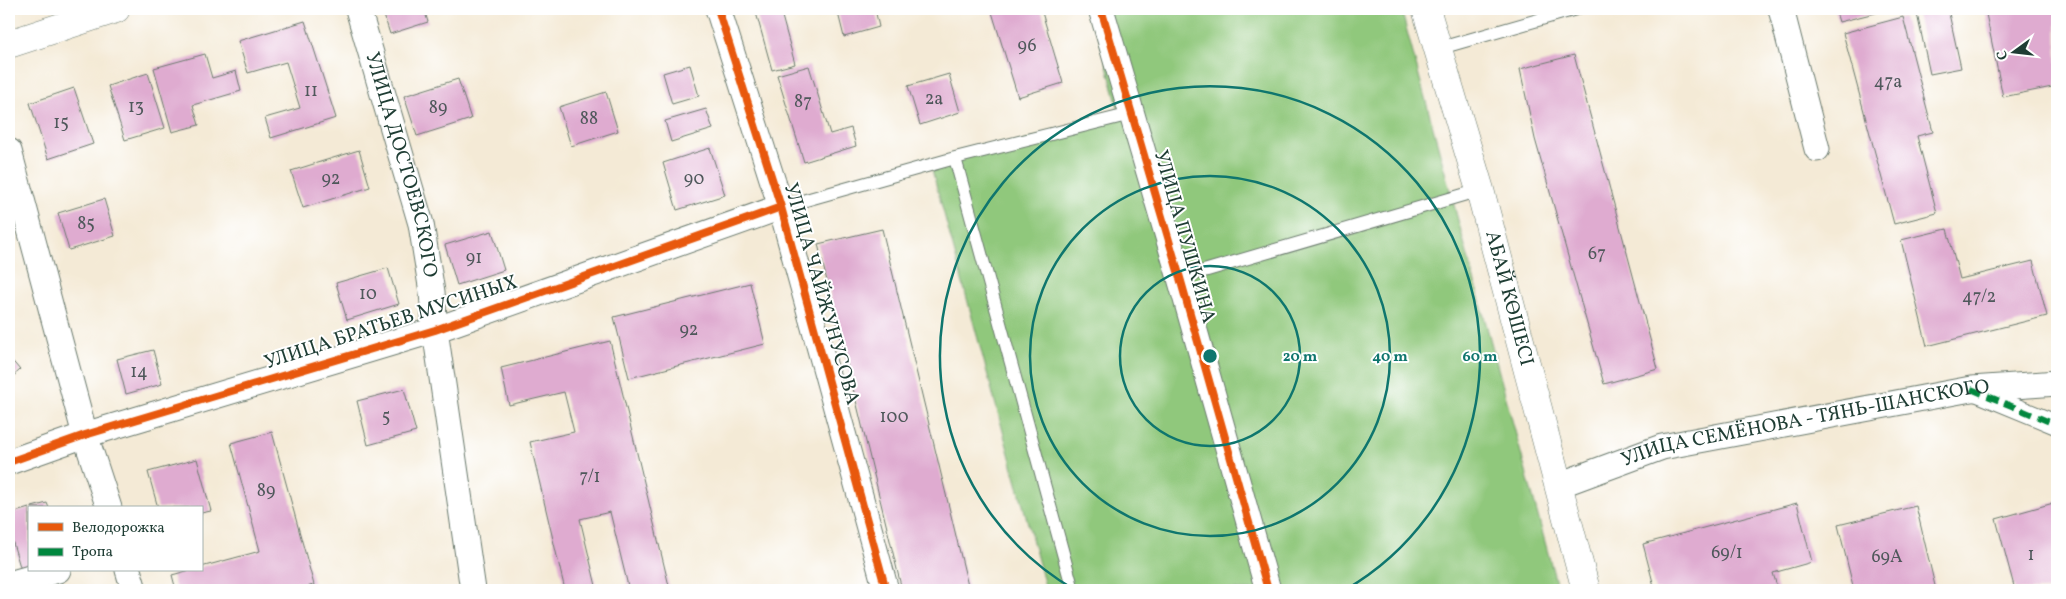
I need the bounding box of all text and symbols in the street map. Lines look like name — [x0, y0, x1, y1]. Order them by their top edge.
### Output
north arrow — [1988, 28, 2038, 78]
house number: 96 — [1017, 34, 1037, 59]
text: С — [1993, 48, 2013, 62]
street label: УЛИЦА ДОСТОЕВСКОГО — [357, 49, 443, 280]
house number: 47а — [1874, 70, 1902, 95]
house number: 11 — [304, 79, 318, 104]
house number: 2а — [925, 87, 943, 112]
house number: 87 — [794, 90, 812, 115]
house number: 13 — [128, 95, 144, 120]
house number: 89 — [429, 96, 447, 121]
house number: 88 — [580, 107, 598, 132]
house number: 15 — [53, 111, 69, 136]
street label: УЛИЦА ПУШКИНА — [1146, 147, 1222, 327]
house number: 92 — [321, 167, 341, 192]
house number: 90 — [684, 167, 704, 192]
street label: УЛИЦА ЧАЙЖУНУСОВА — [776, 180, 866, 408]
house number: 85 — [77, 212, 95, 237]
street label: АБАЙ КӨШЕСІ — [1477, 228, 1540, 369]
house number: 67 — [1588, 242, 1606, 267]
house number: 91 — [466, 246, 482, 271]
street label: УЛИЦА БРАТЬЕВ МУСИНЫХ — [261, 269, 521, 377]
house number: 10 — [359, 282, 377, 307]
house number: 47/2 — [1962, 285, 1996, 310]
house number: 92 — [679, 318, 699, 343]
centre of rings — [1201, 347, 1219, 365]
text: 20 m — [1283, 347, 1318, 368]
text: 40 m — [1372, 347, 1408, 368]
text: 60 m — [1463, 347, 1498, 368]
house number: 14 — [130, 360, 148, 385]
street label: УЛИЦА СЕМЁНОВА - ТЯНЬ-ШАНСКОГО — [1618, 374, 1990, 475]
house number: 5 — [382, 405, 390, 430]
house number: 100 — [880, 405, 909, 430]
house number: 7/1 — [579, 465, 601, 490]
house number: 89 — [257, 479, 275, 504]
legend — [28, 506, 202, 572]
text: Велодорожка — [72, 518, 165, 539]
house number: 69/1 — [1711, 541, 1743, 566]
text: Тропа — [72, 542, 113, 563]
house number: 1 — [2028, 543, 2034, 568]
house number: 69А — [1871, 545, 1903, 570]

